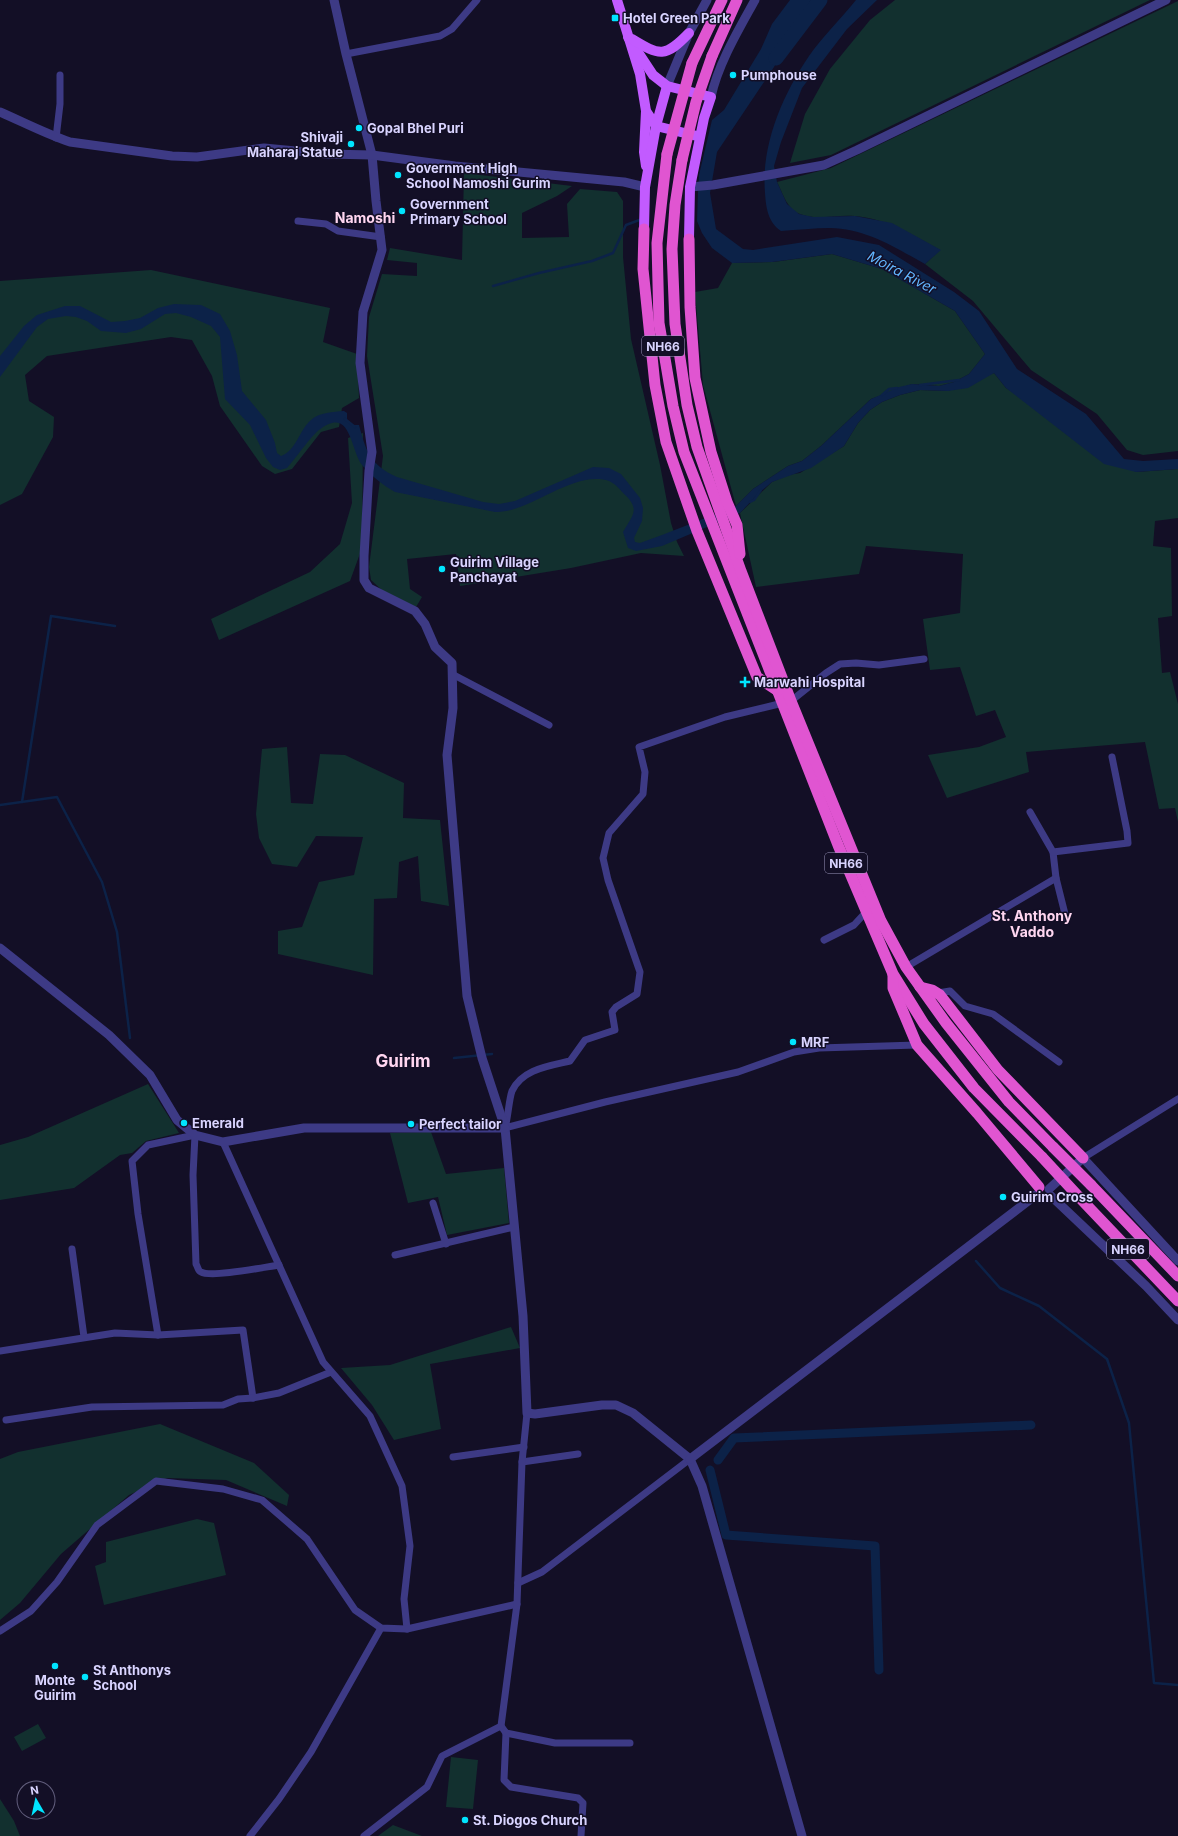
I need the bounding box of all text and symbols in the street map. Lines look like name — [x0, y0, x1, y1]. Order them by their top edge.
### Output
place label: Hotel Green Park — [623, 10, 730, 26]
marker: Hotel Green Park — [610, 13, 620, 23]
place label: Pumphouse — [741, 67, 817, 83]
marker: Pumphouse — [728, 70, 738, 80]
place label: Gopal Bhel Puri — [367, 120, 464, 136]
marker: Gopal Bhel Puri — [354, 123, 364, 133]
place label: Shivaji Maharaj Statue — [247, 129, 343, 160]
marker: Shivaji Maharaj Statue — [346, 139, 356, 149]
place label: Government High School Namoshi Gurim — [406, 160, 551, 191]
marker: Government High School Namoshi Gurim — [393, 170, 403, 180]
place label: Government Primary School — [410, 196, 507, 227]
marker: Government Primary School — [397, 206, 407, 216]
district label: Namoshi — [335, 209, 395, 226]
water label: Moira River — [865, 247, 940, 298]
road number: NH66 — [642, 336, 684, 356]
place label: Guirim Village Panchayat — [450, 554, 539, 585]
marker: Guirim Village Panchayat — [437, 564, 447, 574]
place label: Marwahi Hospital — [754, 674, 865, 690]
marker: Marwahi Hospital — [739, 676, 751, 688]
road number: NH66 — [825, 853, 867, 873]
district label: St. Anthony Vaddo — [992, 907, 1073, 940]
place label: MRF — [801, 1034, 830, 1050]
marker: MRF — [788, 1037, 798, 1047]
district label: Guirim — [375, 1051, 431, 1071]
place label: Emerald — [192, 1115, 244, 1131]
place label: Perfect tailor — [419, 1116, 502, 1132]
marker: Emerald — [179, 1118, 189, 1128]
marker: Perfect tailor — [406, 1119, 416, 1129]
place label: Guirim Cross — [1011, 1189, 1093, 1205]
marker: Guirim Cross — [998, 1192, 1008, 1202]
road number: NH66 — [1107, 1239, 1149, 1259]
marker: Monte Guirim — [50, 1661, 60, 1671]
place label: St Anthonys School — [93, 1662, 171, 1693]
place label: Monte Guirim — [34, 1672, 76, 1703]
marker: St Anthonys School — [80, 1672, 90, 1682]
north arrow — [16, 1780, 56, 1820]
text: N — [29, 1783, 40, 1798]
place label: St. Diogos Church — [473, 1812, 587, 1828]
marker: St. Diogos Church — [460, 1815, 470, 1825]

